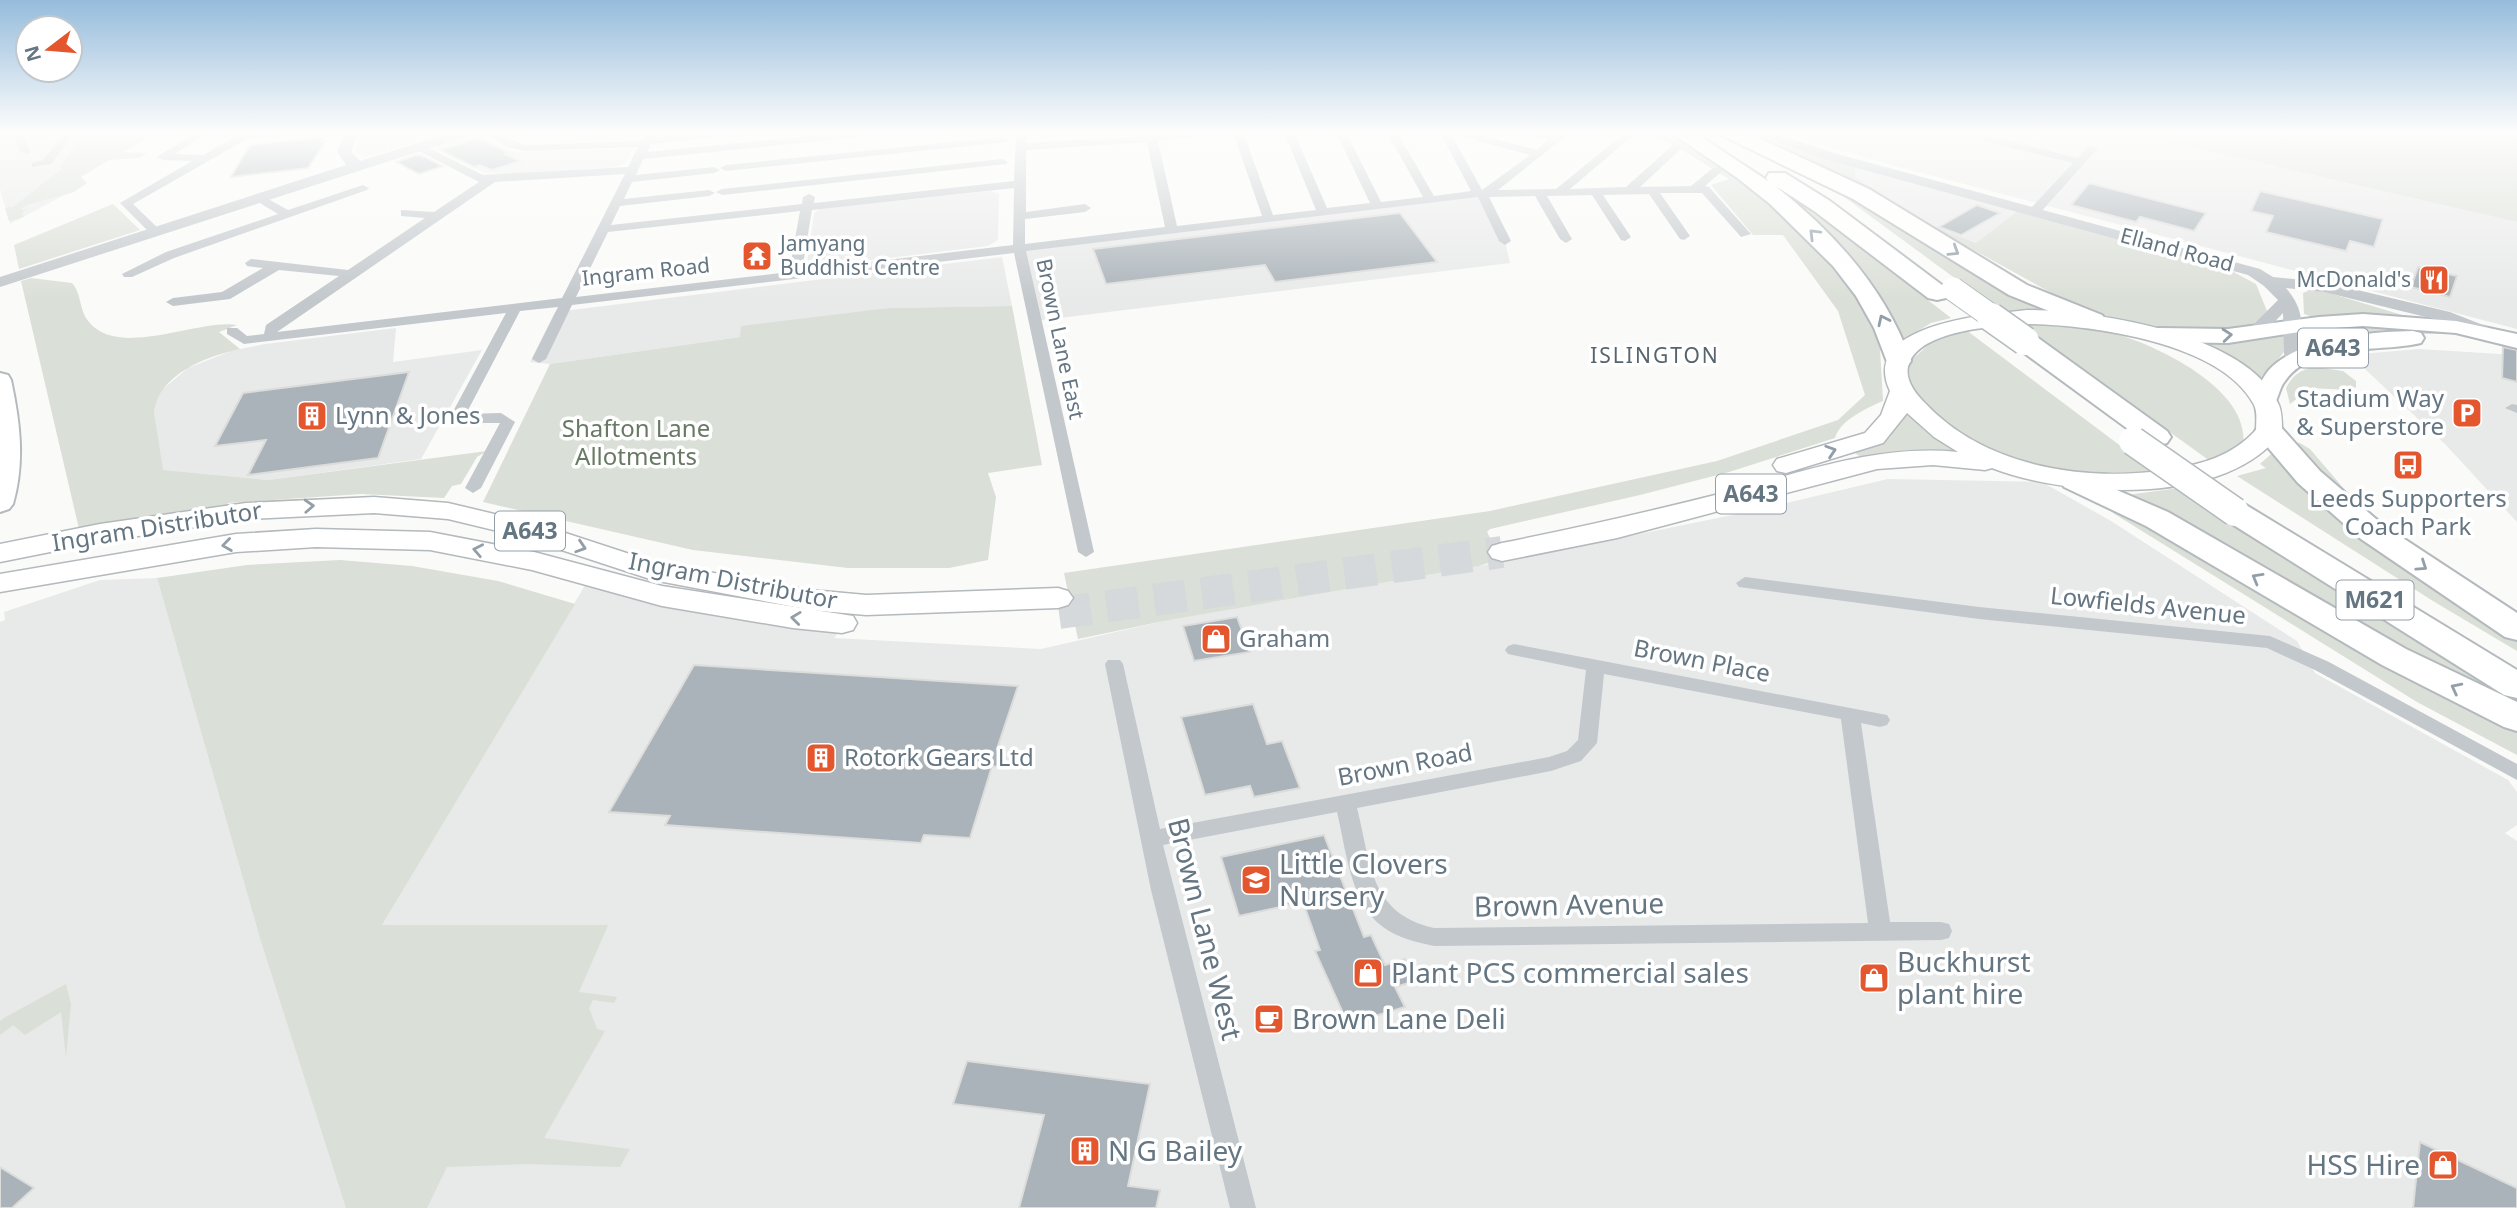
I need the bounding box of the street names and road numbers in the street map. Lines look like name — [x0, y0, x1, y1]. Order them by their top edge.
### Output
street label: Elland Road — [2118, 220, 2237, 278]
street label: Ingram Road — [580, 250, 711, 292]
street label: Brown Lane East — [1030, 256, 1092, 422]
road number: A643 — [2298, 328, 2368, 368]
road number: A643 — [1716, 474, 1786, 514]
street label: Ingram Distributor — [50, 493, 264, 558]
road number: A643 — [495, 512, 565, 551]
street label: Ingram Distributor — [626, 543, 841, 616]
street label: Lowfields Avenue — [2049, 578, 2248, 631]
road number: M621 — [2336, 580, 2414, 620]
street label: Brown Place — [1631, 630, 1773, 689]
street label: Brown Road — [1334, 734, 1475, 793]
street label: Brown Lane West — [1160, 814, 1252, 1044]
street label: Brown Avenue — [1473, 883, 1665, 925]

